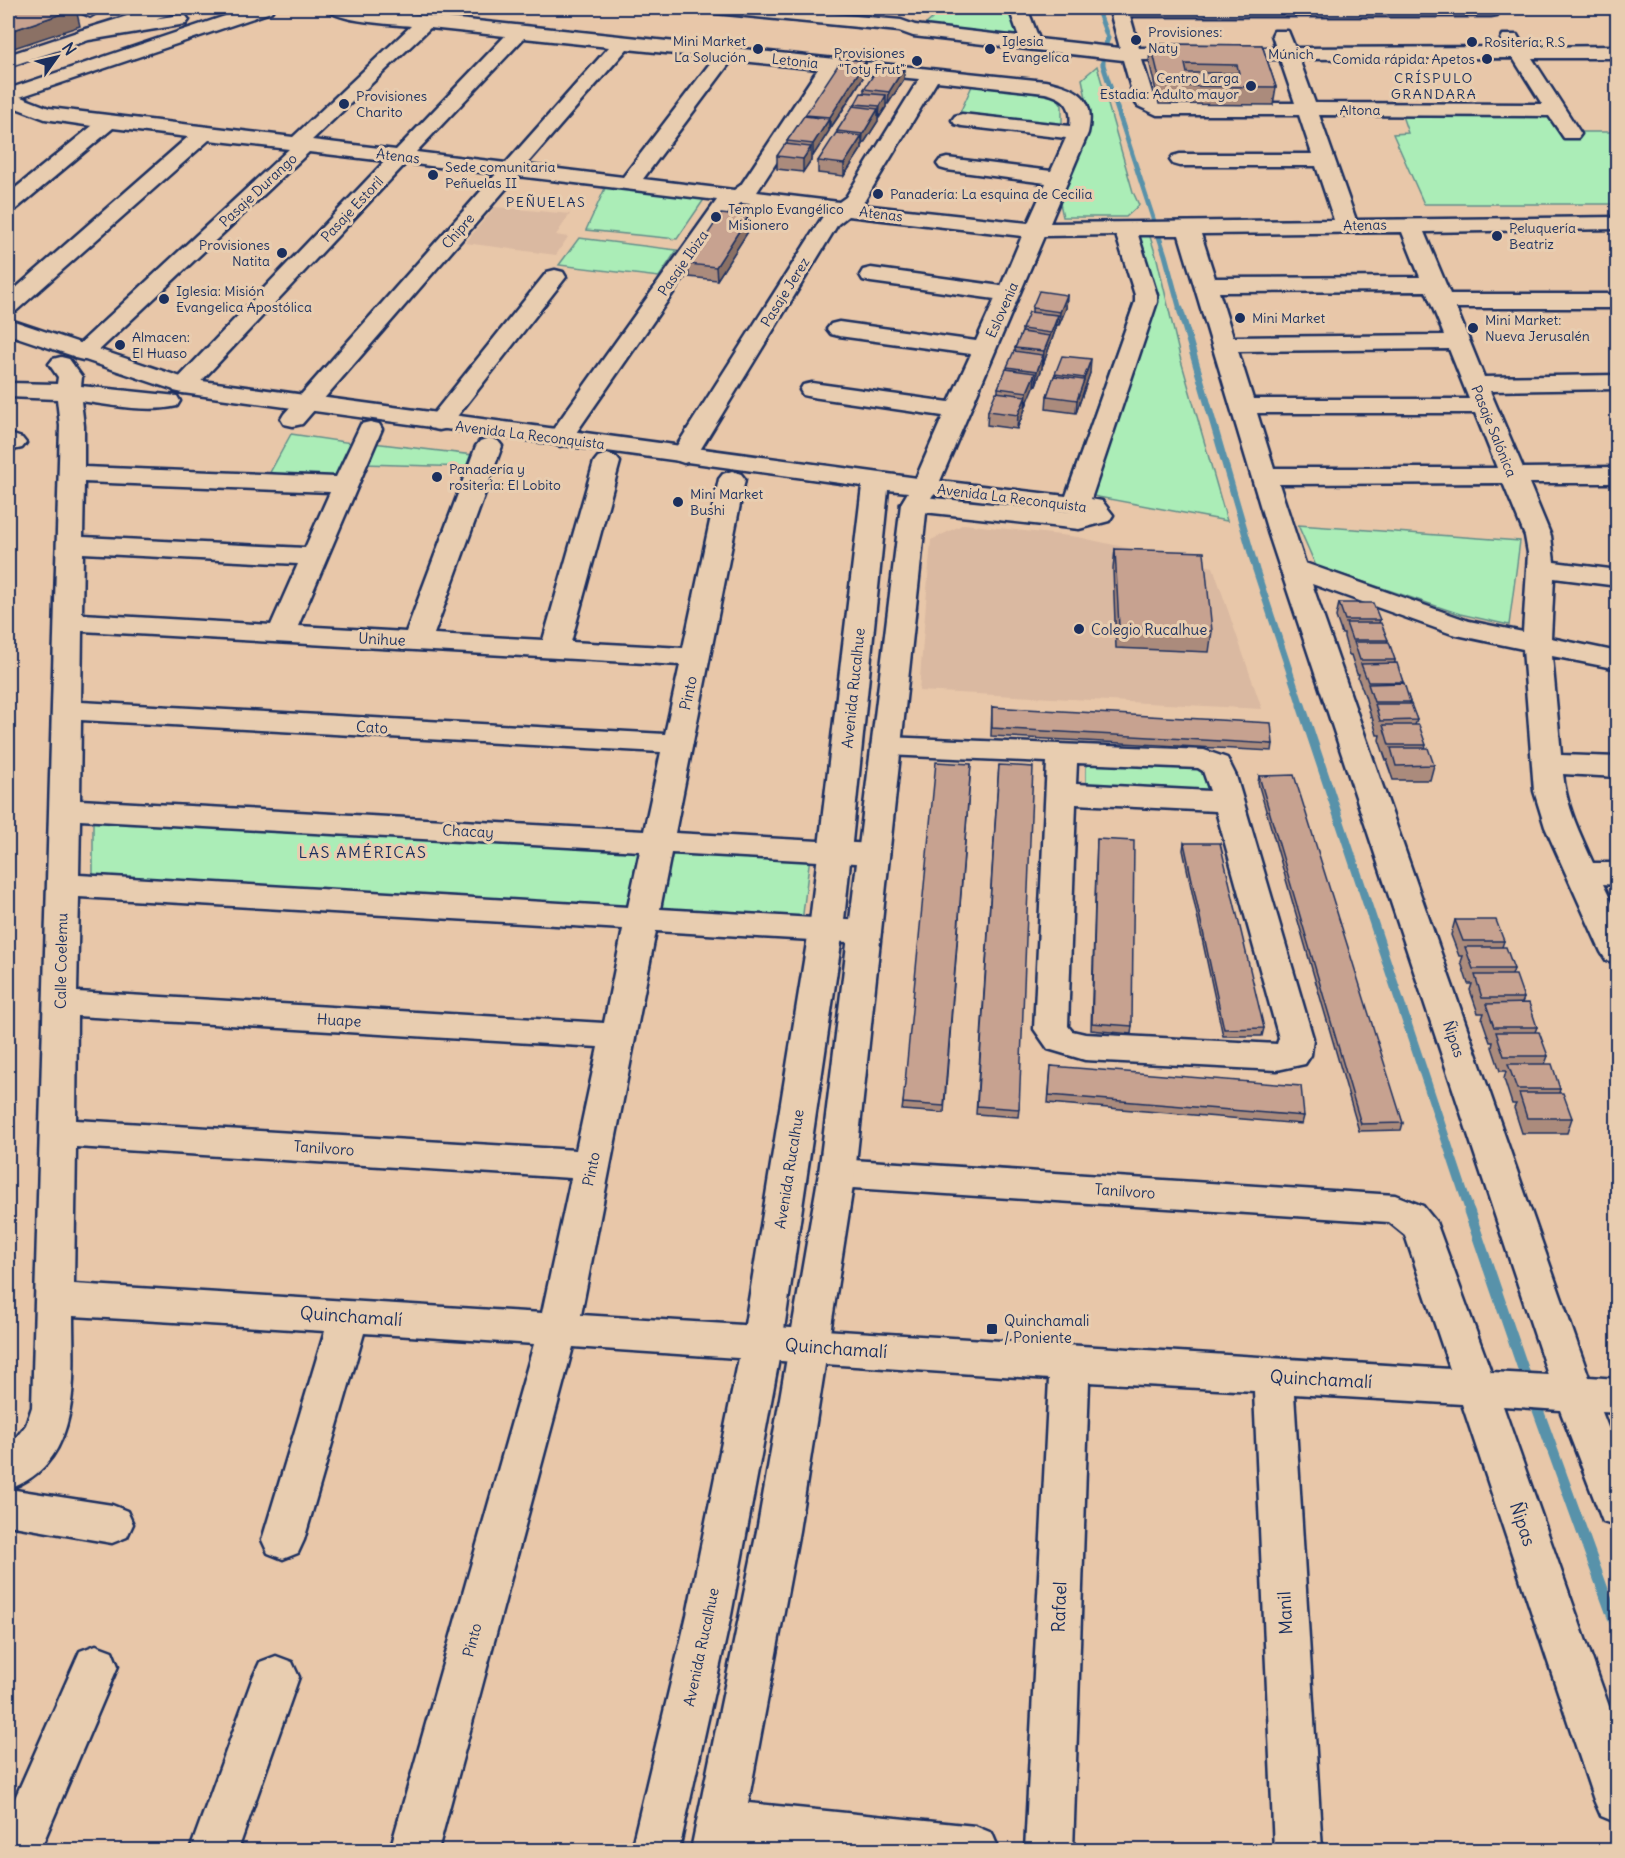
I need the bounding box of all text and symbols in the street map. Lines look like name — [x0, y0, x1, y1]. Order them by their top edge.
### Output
place label: Provisiones: Naty — [1148, 23, 1222, 57]
north arrow — [27, 27, 87, 87]
place label: Mini Market La Solución — [673, 32, 746, 66]
place label: Iglesia Evangelica — [1002, 32, 1070, 66]
marker: Provisiones: Naty — [1129, 33, 1143, 47]
place label: Rositería: R.S — [1484, 33, 1565, 51]
marker: Rositería: R.S — [1465, 35, 1479, 49]
text: N — [58, 38, 81, 59]
marker: Mini Market La Solución — [751, 42, 765, 56]
marker: Iglesia Evangelica — [983, 42, 997, 56]
place label: Provisiones "Toty Frut" — [834, 44, 905, 78]
street label: Múnich — [1268, 45, 1314, 63]
street label: Letonia — [771, 50, 819, 72]
place label: Comida rápida: Apetos — [1332, 50, 1475, 68]
marker: Comida rápida: Apetos — [1480, 52, 1494, 66]
marker: Provisiones "Toty Frut" — [910, 54, 924, 68]
place label: Centro Larga Estadia: Adulto mayor — [1100, 69, 1239, 103]
district label: CRÍSPULO GRANDARA — [1391, 69, 1477, 103]
marker: Centro Larga Estadia: Adulto mayor — [1244, 79, 1258, 93]
place label: Provisiones Charito — [356, 87, 427, 121]
marker: Provisiones Charito — [337, 97, 351, 111]
street label: Altona — [1340, 101, 1380, 119]
street label: Atenas — [375, 144, 421, 168]
street label: Pasaje Durango — [215, 149, 301, 231]
place label: Sede comunitaria Peñuelas II — [445, 158, 555, 192]
marker: Sede comunitaria Peñuelas II — [426, 168, 440, 182]
street label: Pasaje Estoril — [317, 172, 387, 246]
place label: Panadería: La esquina de Cecilia — [890, 185, 1092, 203]
marker: Panadería: La esquina de Cecilia — [871, 187, 885, 201]
district label: PEÑUELAS — [506, 193, 586, 211]
place label: Templo Evangélico Misionero — [728, 200, 844, 234]
street label: Atenas — [858, 202, 904, 226]
street label: Chipre — [438, 210, 478, 252]
marker: Templo Evangélico Misionero — [709, 210, 723, 224]
street label: Atenas — [1343, 216, 1387, 234]
place label: Peluquería Beatriz — [1509, 219, 1576, 253]
street label: Pasaje Ibiza — [654, 227, 712, 299]
marker: Peluquería Beatriz — [1490, 229, 1504, 243]
place label: Provisiones Natita — [199, 236, 270, 270]
marker: Provisiones Natita — [275, 246, 289, 260]
street label: Pasaje Jerez — [757, 254, 814, 330]
street label: Eslovenia — [982, 279, 1022, 341]
place label: Iglesia: Misión Evangelica Apostólica — [176, 282, 312, 316]
marker: Iglesia: Misión Evangelica Apostólica — [157, 292, 171, 306]
place label: Mini Market — [1252, 309, 1326, 327]
marker: Mini Market — [1233, 311, 1247, 325]
place label: Mini Market: Nueva Jerusalén — [1485, 311, 1590, 345]
marker: Mini Market: Nueva Jerusalén — [1466, 321, 1480, 335]
place label: Almacen: El Huaso — [132, 328, 190, 362]
marker: Almacen: El Huaso — [113, 338, 127, 352]
street label: Pasaje Salónica — [1467, 382, 1521, 480]
street label: Avenida La Reconquista — [454, 417, 606, 453]
place label: Panadería y rositería: El Lobito — [449, 460, 561, 494]
marker: Panadería y rositería: El Lobito — [430, 470, 444, 484]
street label: Avenida La Reconquista — [936, 480, 1088, 516]
place label: Mini Market Bushi — [690, 485, 764, 519]
marker: Mini Market Bushi — [671, 495, 685, 509]
place label: Colegio Rucalhue — [1091, 620, 1207, 639]
marker: Colegio Rucalhue — [1072, 622, 1086, 636]
street label: Avenida Rucalhue — [837, 627, 869, 749]
street label: Unihue — [358, 628, 406, 650]
street label: Pinto — [675, 674, 701, 712]
street label: Cato — [356, 717, 388, 737]
street label: Chacay — [442, 820, 494, 842]
district label: LAS AMÉRICAS — [299, 842, 427, 862]
street label: Calle Coelemu — [51, 913, 71, 1009]
street label: Huape — [316, 1009, 362, 1031]
street label: Ñipas — [1439, 1018, 1469, 1060]
street label: Avenida Rucalhue — [770, 1108, 808, 1230]
street label: Tanilvoro — [293, 1136, 355, 1160]
street label: Pinto — [578, 1150, 604, 1188]
street label: Tanilvoro — [1094, 1179, 1156, 1203]
street label: Quinchamalí — [299, 1301, 403, 1331]
place label: Quinchamali / Poniente — [1004, 1311, 1089, 1347]
marker: Quinchamali / Poniente — [985, 1322, 999, 1336]
street label: Quinchamalí — [784, 1333, 888, 1363]
street label: Quinchamalí — [1269, 1365, 1373, 1393]
street label: Ñipas — [1505, 1499, 1541, 1549]
street label: Rafael — [1047, 1581, 1071, 1633]
street label: Avenida Rucalhue — [679, 1586, 723, 1708]
street label: Manil — [1272, 1591, 1298, 1635]
street label: Pinto — [458, 1621, 486, 1659]

